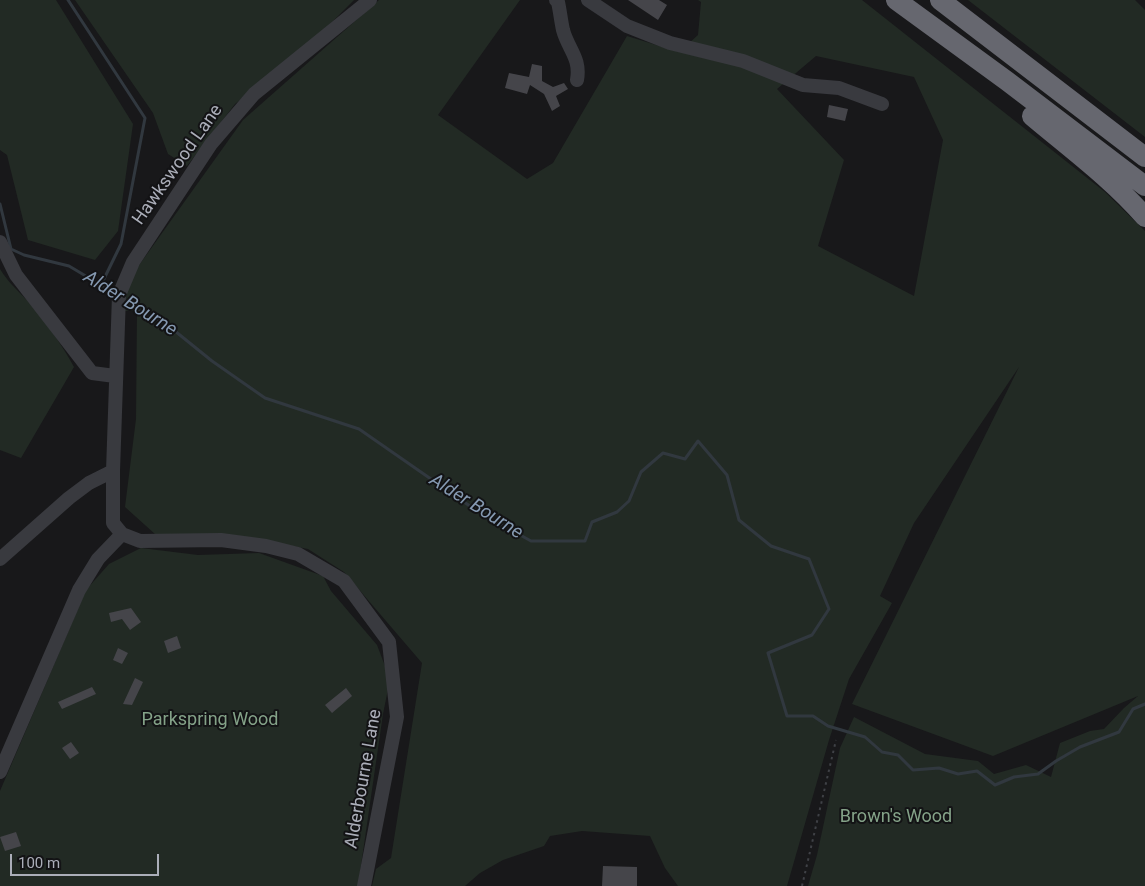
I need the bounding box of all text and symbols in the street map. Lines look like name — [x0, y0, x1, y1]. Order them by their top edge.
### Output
street label: Hawkswood Lane — [128, 101, 228, 229]
water label: Alder Bourne — [79, 266, 181, 342]
water label: Alder Bourne — [425, 469, 527, 545]
street label: Alderbourne Lane — [341, 708, 387, 850]
park label: Parkspring Wood — [141, 709, 279, 731]
park label: Brown's Wood — [840, 806, 952, 828]
scale bar — [12, 844, 161, 876]
text: 100 m — [18, 854, 60, 872]

